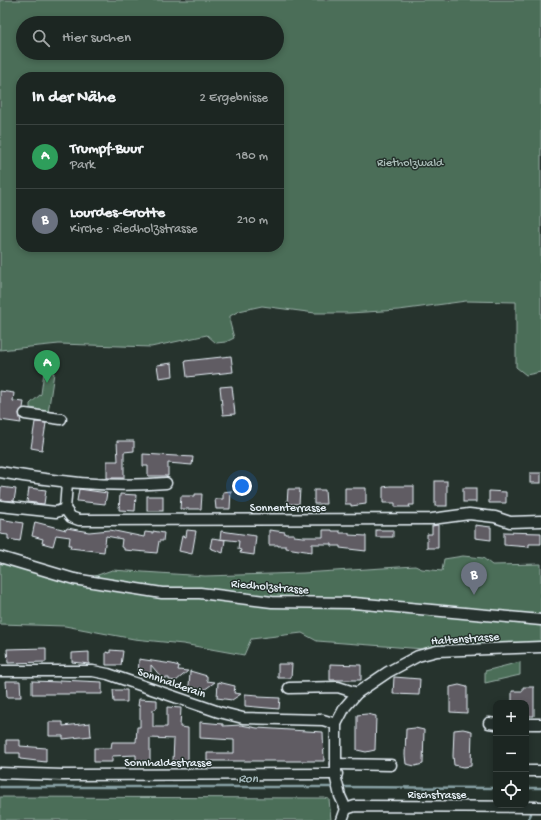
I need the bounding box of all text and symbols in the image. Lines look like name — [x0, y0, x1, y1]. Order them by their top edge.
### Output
search box — [16, 16, 284, 60]
icon: search — [30, 27, 52, 49]
text: Hier suchen — [62, 29, 131, 47]
text: In der Nähe — [32, 88, 115, 108]
text: 2 Ergebnisse — [200, 91, 268, 106]
text: Trumpf-Buur — [70, 140, 143, 158]
text: A — [41, 149, 49, 164]
text: 180 m — [236, 149, 268, 164]
park label: Rietholzwald — [377, 157, 444, 171]
text: Park — [70, 158, 95, 173]
text: Lourdes-Grotte — [70, 204, 165, 222]
text: B — [42, 213, 48, 228]
text: 210 m — [237, 213, 268, 228]
text: Kirche · Riedholzstrasse — [70, 222, 197, 237]
pin: A — [34, 350, 60, 383]
your location — [232, 476, 252, 496]
street label: Sonnenterrasse — [250, 502, 327, 516]
pin: B — [461, 562, 487, 595]
street label: Riedholzstrasse — [230, 578, 310, 598]
street label: Haltenstrasse — [431, 631, 500, 649]
street label: Sonnhalderain — [135, 666, 208, 702]
map controls — [493, 700, 529, 808]
button: + — [493, 700, 529, 736]
button: − — [493, 736, 529, 772]
street label: Sonnhaldestrasse — [124, 757, 213, 771]
water label: Ron — [238, 772, 259, 787]
button: locate — [493, 772, 529, 808]
street label: Rischstrasse — [407, 789, 467, 803]

